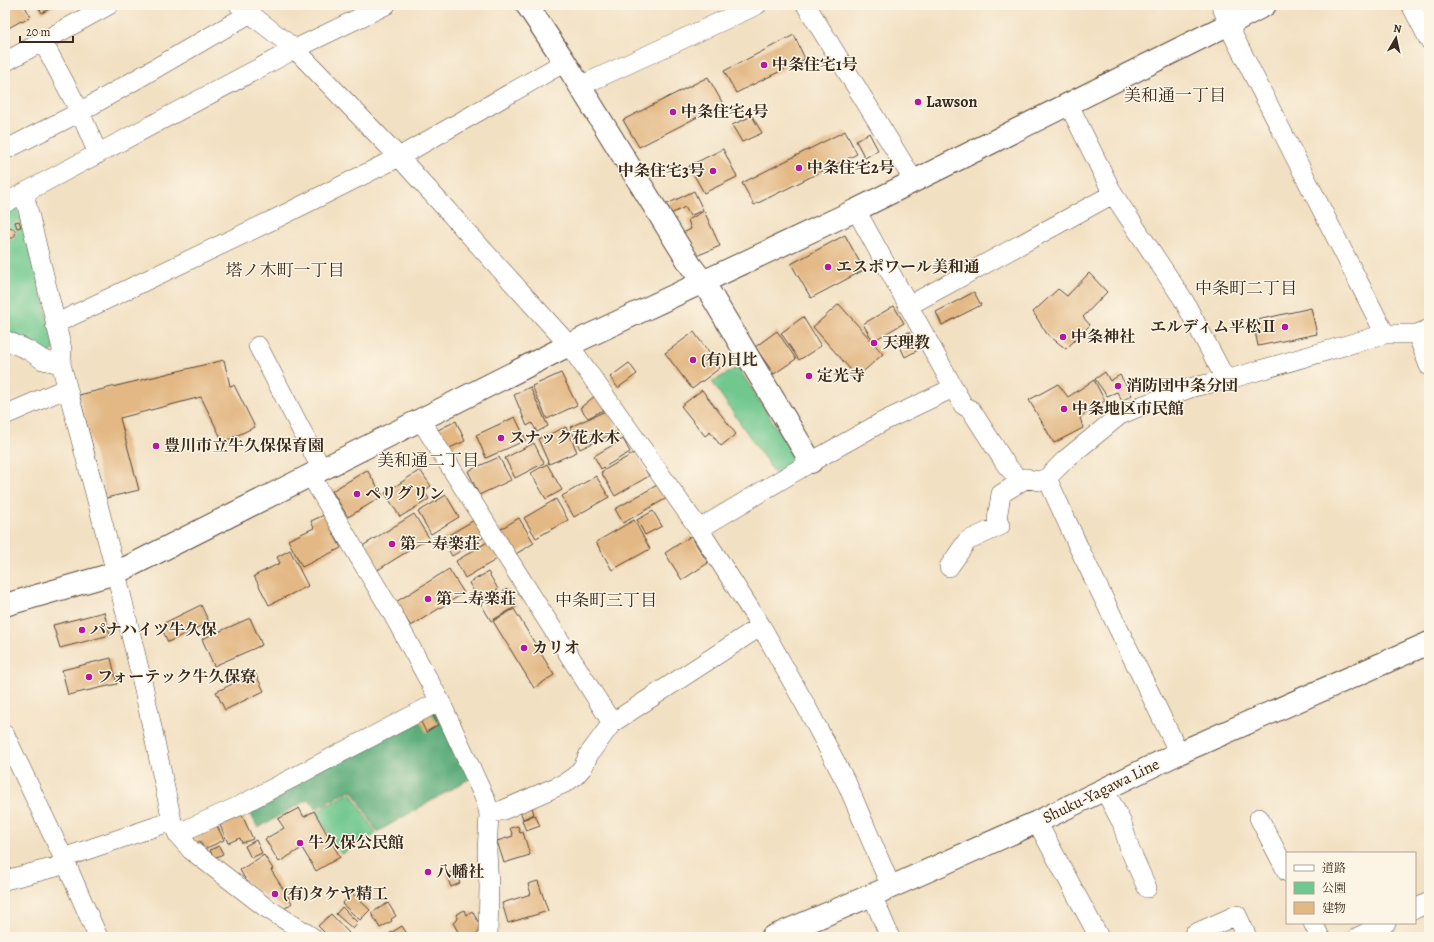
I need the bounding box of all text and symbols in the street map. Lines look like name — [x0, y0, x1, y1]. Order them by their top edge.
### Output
scale bar — [20, 18, 73, 44]
north arrow — [1376, 18, 1416, 58]
text: N — [1392, 21, 1403, 37]
text: 20 m — [26, 24, 50, 40]
place label: 中条住宅1号 — [772, 54, 858, 76]
marker: 中条住宅1号 — [759, 60, 769, 70]
district label: 美和通一丁目 — [1124, 84, 1226, 107]
place label: Lawson — [926, 91, 978, 113]
marker: Lawson — [913, 97, 923, 107]
place label: 中条住宅4号 — [681, 101, 769, 123]
marker: 中条住宅4号 — [668, 107, 678, 117]
place label: 中条住宅2号 — [807, 157, 895, 179]
place label: 中条住宅3号 — [618, 160, 705, 182]
marker: 中条住宅2号 — [794, 163, 804, 173]
marker: 中条住宅3号 — [708, 166, 718, 176]
place label: エスポワール美和通 — [836, 256, 980, 278]
district label: 塔ノ木町一丁目 — [226, 259, 345, 282]
marker: エスポワール美和通 — [823, 262, 833, 272]
district label: 中条町二丁目 — [1195, 277, 1297, 300]
place label: エルディム平松Ⅱ — [1150, 316, 1277, 338]
marker: エルディム平松Ⅱ — [1280, 322, 1290, 332]
place label: 中条神社 — [1071, 326, 1135, 348]
place label: 天理教 — [882, 332, 930, 354]
marker: 中条神社 — [1058, 332, 1068, 342]
marker: 天理教 — [869, 338, 879, 348]
place label: (有)日比 — [701, 349, 758, 371]
marker: (有)日比 — [688, 355, 698, 365]
place label: 定光寺 — [817, 365, 865, 387]
marker: 定光寺 — [804, 371, 814, 381]
place label: 消防団中条分団 — [1126, 375, 1238, 397]
marker: 消防団中条分団 — [1113, 381, 1123, 391]
place label: 中条地区市民館 — [1072, 398, 1184, 420]
marker: 中条地区市民館 — [1059, 404, 1069, 414]
place label: スナック花水木 — [509, 427, 620, 449]
marker: スナック花水木 — [496, 433, 506, 443]
place label: 豊川市立牛久保保育園 — [164, 435, 324, 457]
marker: 豊川市立牛久保保育園 — [151, 441, 161, 451]
district label: 美和通二丁目 — [377, 449, 479, 472]
place label: ペリグリン — [365, 483, 445, 505]
marker: ペリグリン — [352, 489, 362, 499]
place label: 第一寿楽荘 — [400, 533, 480, 555]
marker: 第一寿楽荘 — [387, 539, 397, 549]
place label: 第二寿楽荘 — [436, 588, 516, 610]
district label: 中条町三丁目 — [555, 589, 657, 612]
marker: 第二寿楽荘 — [423, 594, 433, 604]
place label: パナハイツ牛久保 — [90, 619, 217, 641]
marker: パナハイツ牛久保 — [77, 625, 87, 635]
place label: カリオ — [532, 637, 580, 659]
marker: カリオ — [519, 643, 529, 653]
place label: フォーテック牛久保寮 — [97, 666, 256, 688]
marker: フォーテック牛久保寮 — [84, 672, 94, 682]
street label: Shuku-Yagawa Line — [1039, 753, 1163, 829]
place label: 牛久保公民館 — [308, 832, 404, 854]
marker: 牛久保公民館 — [295, 838, 305, 848]
legend — [1286, 852, 1416, 924]
text: 道路 — [1322, 860, 1346, 876]
place label: 八幡社 — [436, 861, 484, 883]
marker: 八幡社 — [423, 867, 433, 877]
text: 公園 — [1322, 880, 1346, 896]
place label: (有)タケヤ精工 — [283, 883, 388, 905]
marker: (有)タケヤ精工 — [270, 889, 280, 899]
text: 建物 — [1322, 900, 1346, 916]

